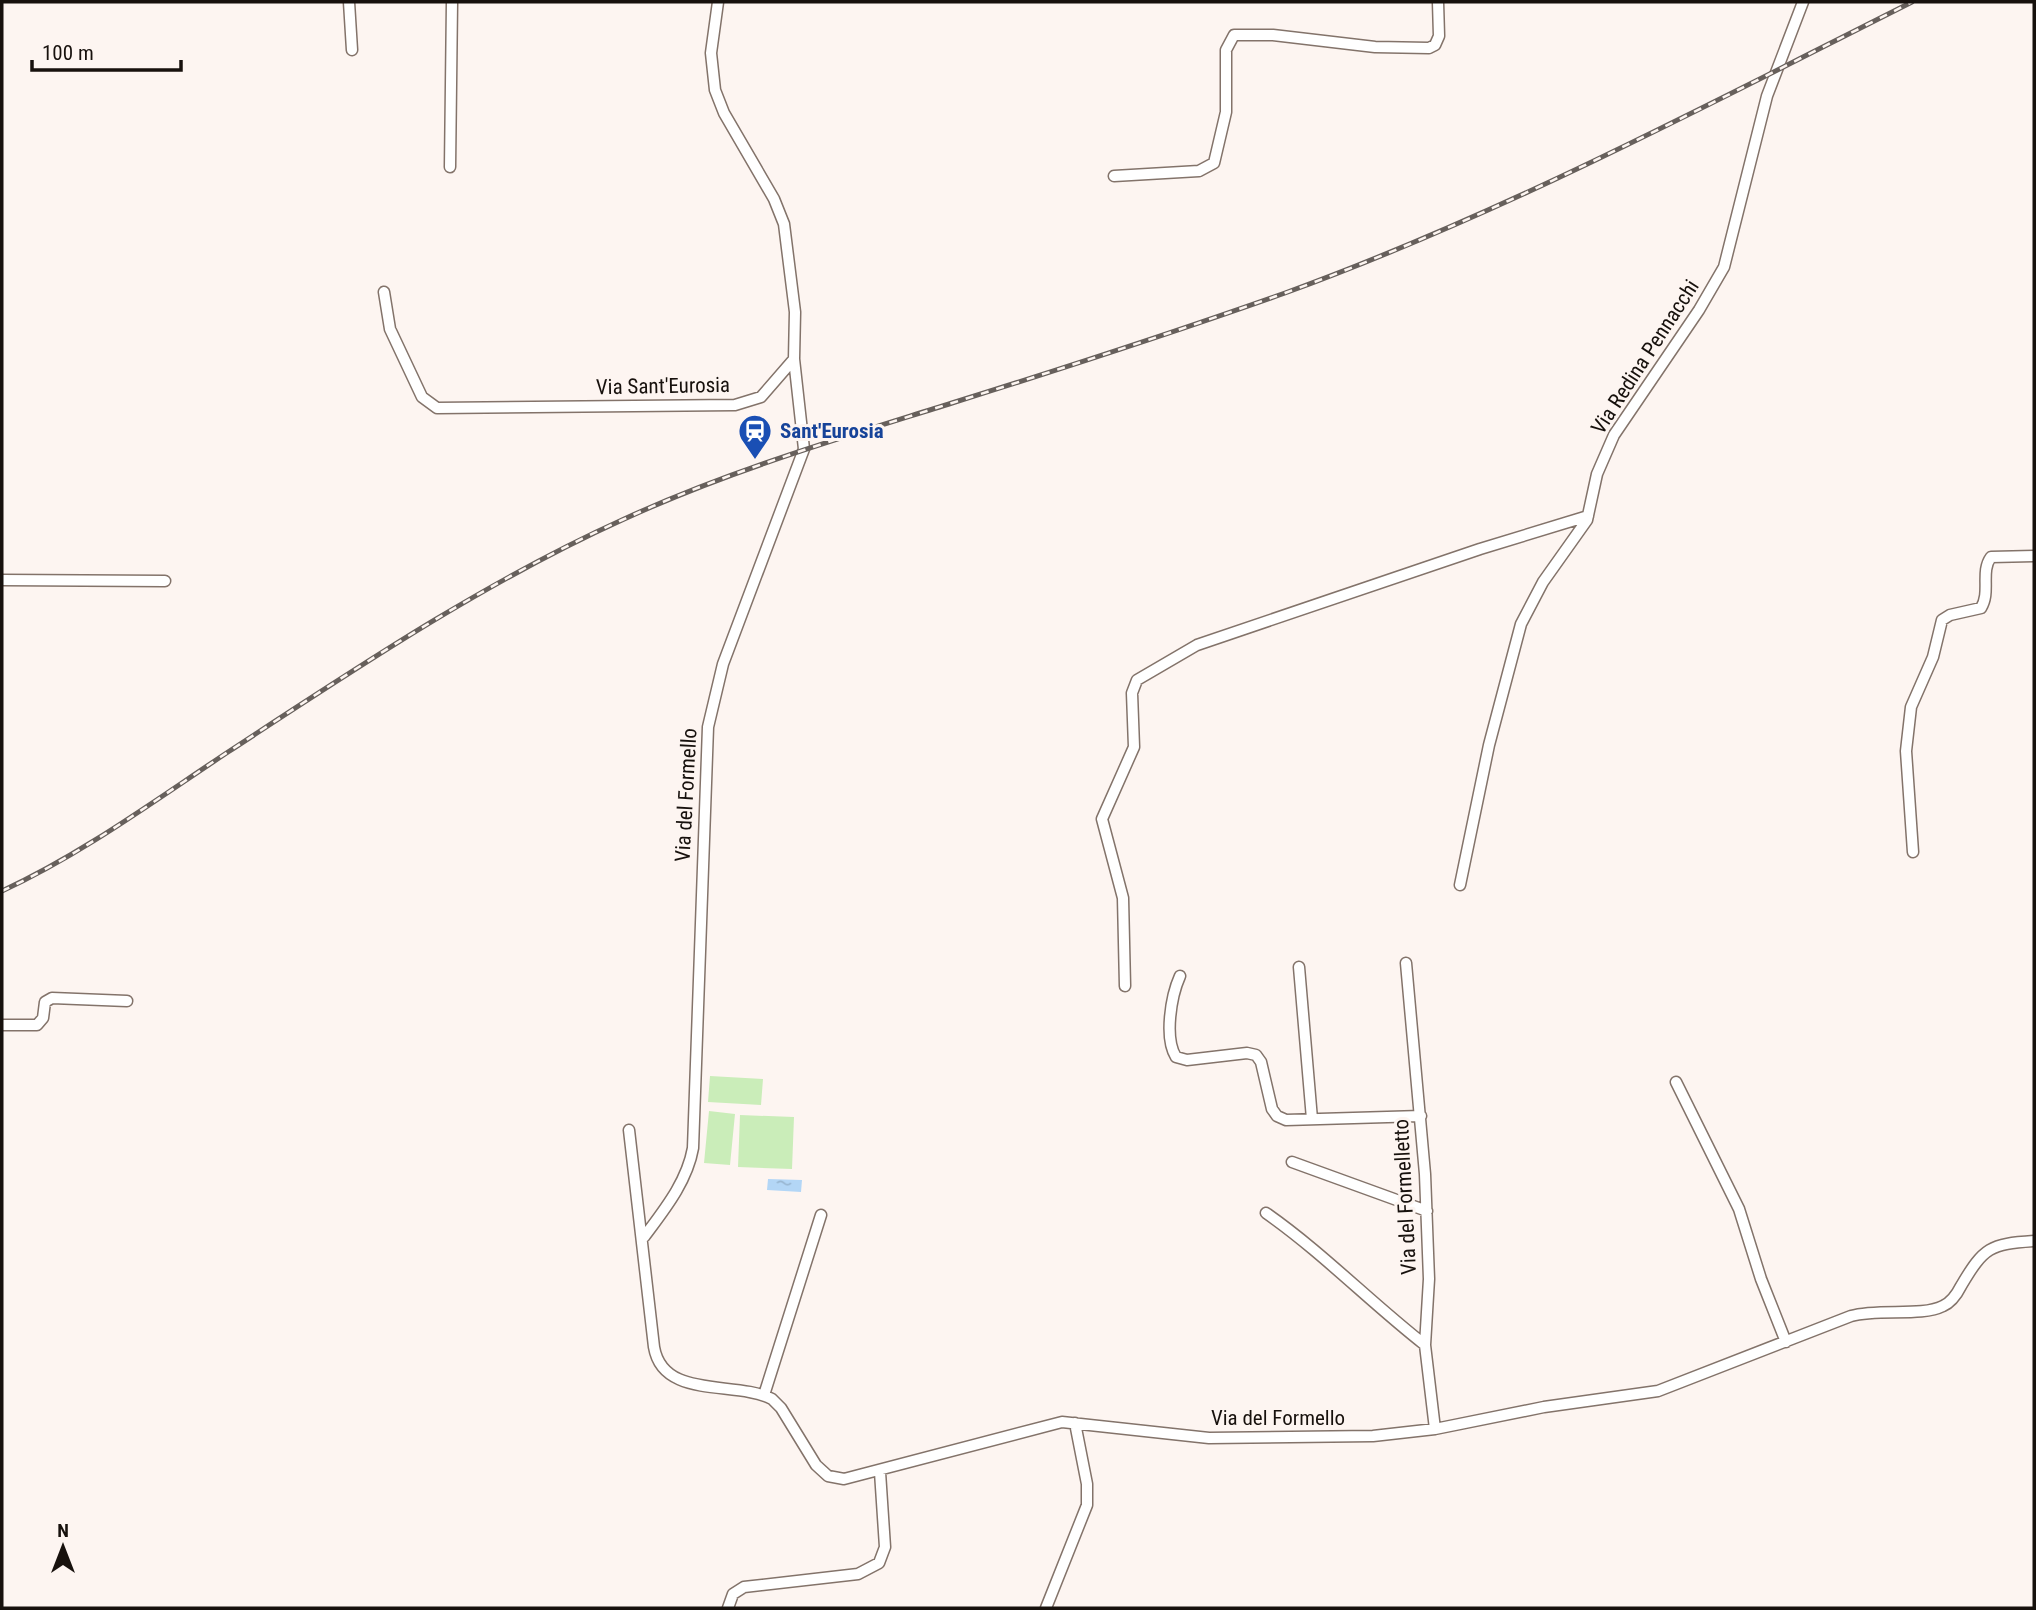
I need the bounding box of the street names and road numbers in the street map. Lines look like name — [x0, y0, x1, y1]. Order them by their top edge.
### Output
street label: Via Redina Pennacchi — [1586, 275, 1704, 439]
street label: Via Sant'Eurosia — [596, 373, 730, 399]
street label: Via del Formello — [671, 727, 701, 863]
street label: Via del Formelletto — [1389, 1118, 1421, 1276]
street label: Via del Formello — [1211, 1406, 1345, 1430]

